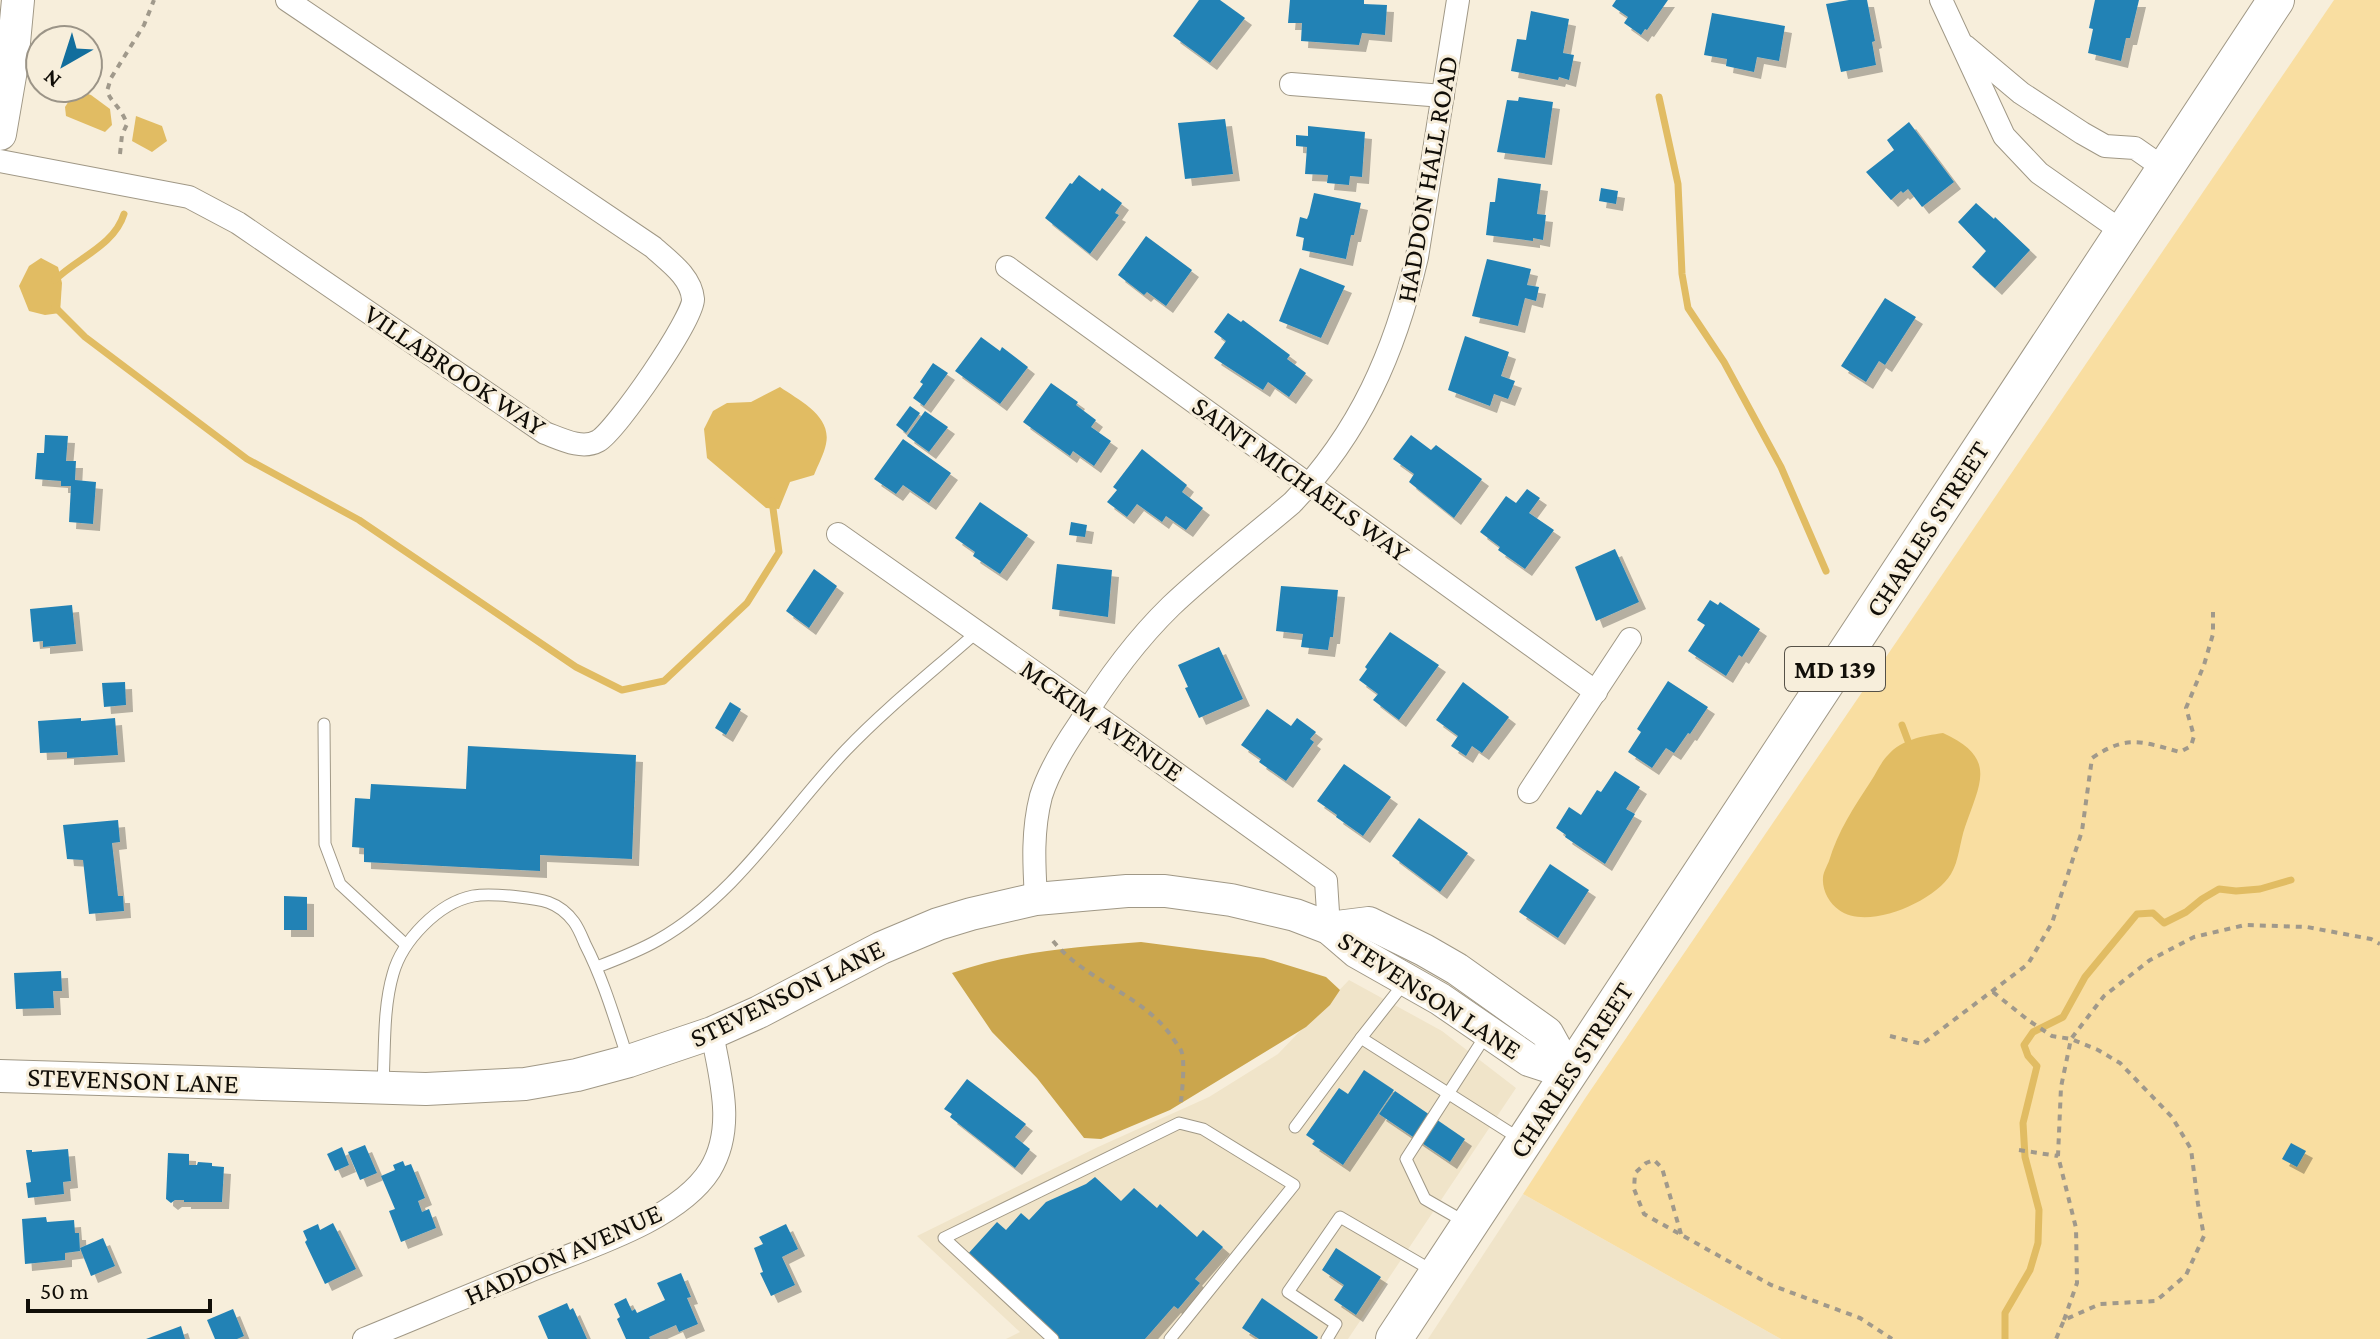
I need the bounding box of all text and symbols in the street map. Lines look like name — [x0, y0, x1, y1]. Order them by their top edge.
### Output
north arrow — [24, 24, 104, 104]
street label: HADDON HALL ROAD — [1390, 53, 1464, 305]
text: N — [38, 65, 65, 94]
street label: VILLABROOK WAY — [358, 298, 552, 442]
street label: SAINT MICHAELS WAY — [1186, 390, 1416, 568]
street label: CHARLES STREET — [1859, 435, 1995, 623]
road number: MD 139 — [1785, 647, 1885, 691]
street label: MCKIM AVENUE — [1015, 652, 1189, 788]
street label: STEVENSON LANE — [1333, 924, 1527, 1066]
street label: STEVENSON LANE — [685, 933, 889, 1053]
street label: CHARLES STREET — [1503, 976, 1639, 1164]
street label: STEVENSON LANE — [27, 1061, 239, 1099]
street label: HADDON AVENUE — [460, 1197, 666, 1311]
scale bar — [28, 1263, 210, 1313]
text: 50 m — [40, 1277, 89, 1304]

